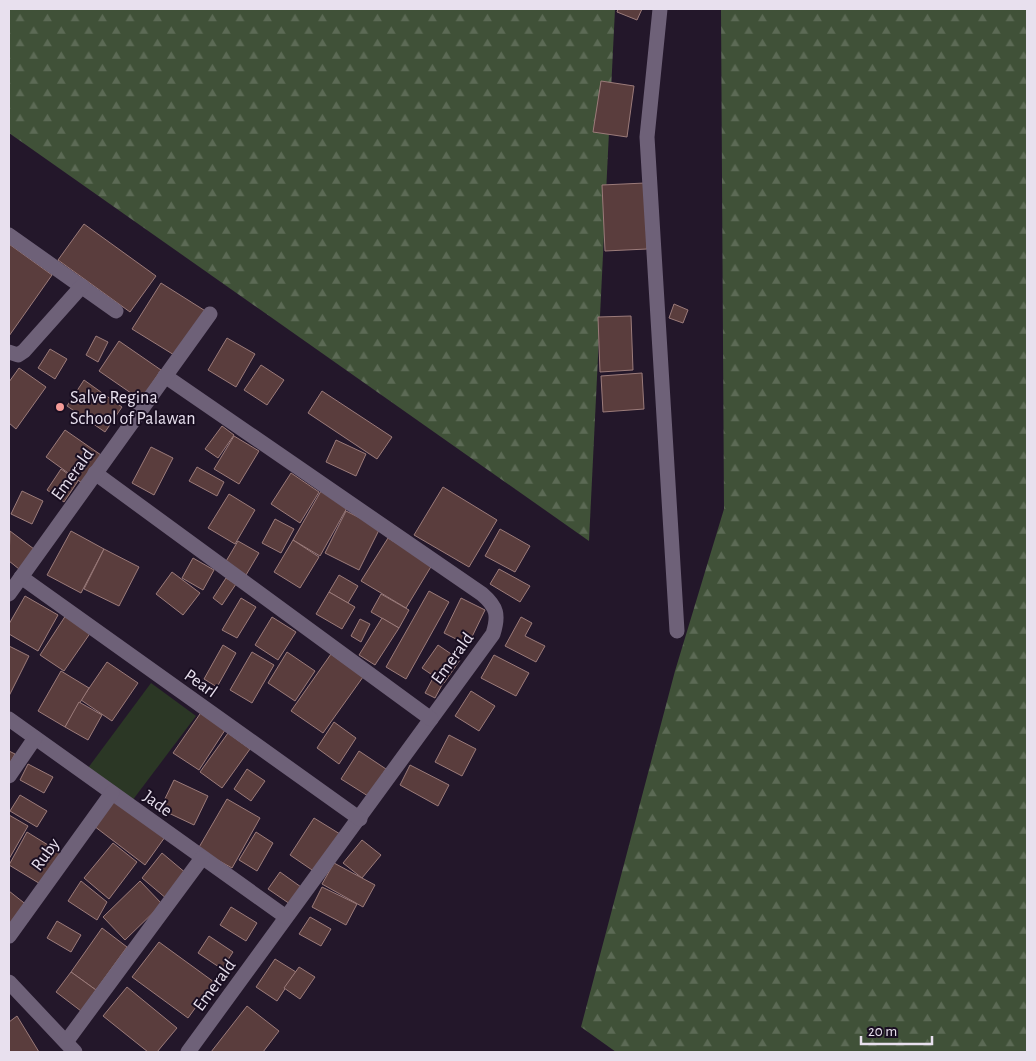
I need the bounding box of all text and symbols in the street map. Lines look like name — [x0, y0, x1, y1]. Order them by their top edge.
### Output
place label: Salve Regina School of Palawan — [70, 389, 195, 428]
marker: Salve Regina School of Palawan — [54, 401, 66, 413]
street label: Emerald — [48, 445, 97, 504]
street label: Emerald — [428, 629, 477, 688]
street label: Pearl — [181, 666, 220, 701]
street label: Jade — [140, 787, 175, 820]
street label: Ruby — [28, 835, 64, 874]
street label: Emerald — [190, 956, 239, 1015]
scale bar — [861, 1014, 932, 1046]
text: 20 m — [868, 1024, 897, 1039]

